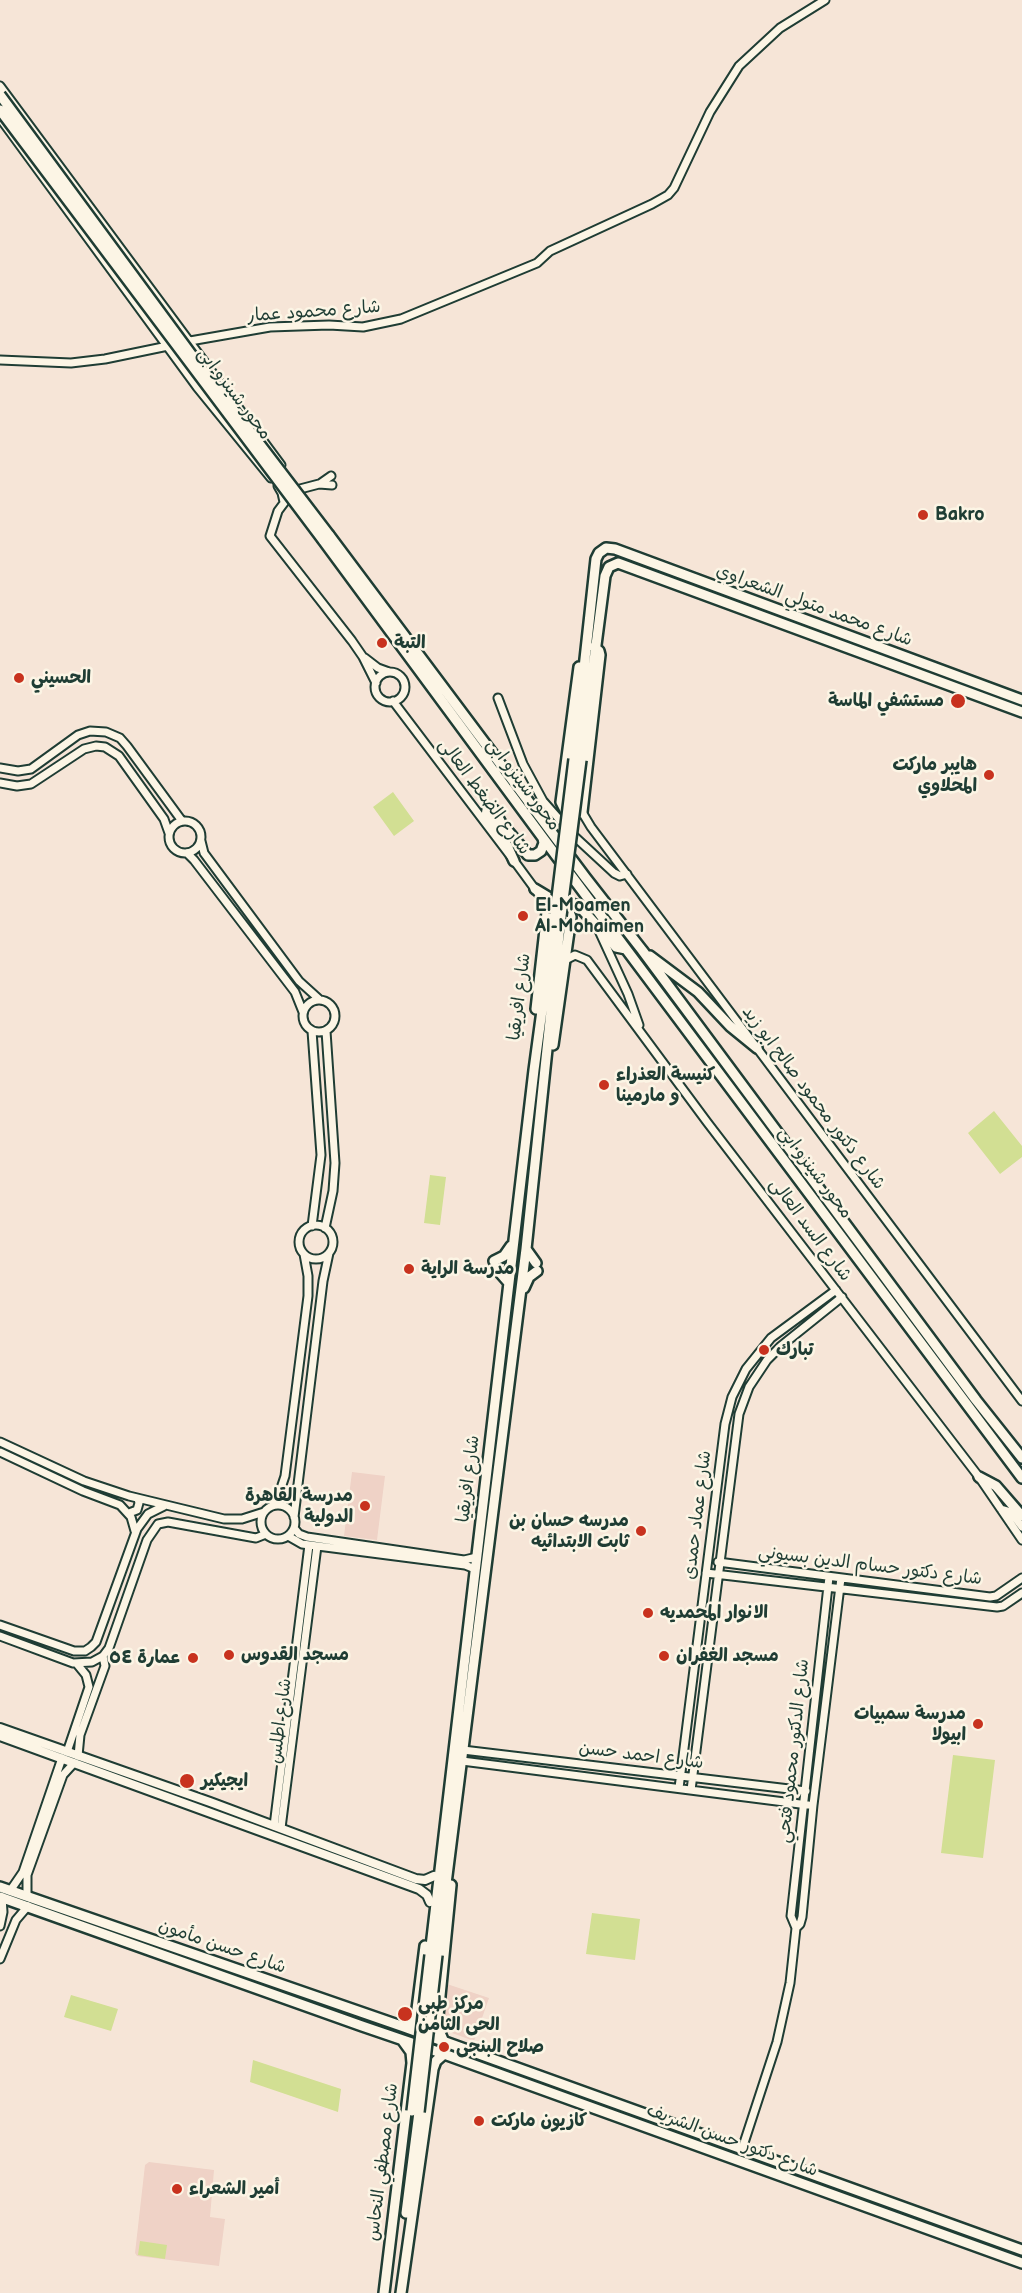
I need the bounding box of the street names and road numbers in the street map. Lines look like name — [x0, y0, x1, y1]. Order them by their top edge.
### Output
street label: شارع محمود عمار — [247, 297, 381, 327]
street label: محور شينزو ابى — [192, 344, 276, 444]
street label: شارع محمد متولي الشعراوي — [713, 560, 915, 652]
street label: شارع الضغط العالى — [433, 735, 535, 859]
street label: محور شينزو ابى — [481, 735, 565, 835]
street label: شارع افريقيا — [504, 952, 536, 1042]
street label: شارع دكتور محمود صالح ابو زيد — [737, 1002, 889, 1194]
street label: محور شينزو ابى — [773, 1123, 857, 1223]
street label: شارع السد العالى — [764, 1174, 856, 1286]
street label: شارع افريقيا — [453, 1434, 485, 1524]
street label: شارع عماد حمدى — [679, 1449, 717, 1581]
street label: شارع دكتور حسام الدين بسيوني — [757, 1542, 983, 1590]
street label: شارع الدكتور محمود فتحي — [774, 1658, 814, 1844]
street label: شارع اطلس — [265, 1677, 297, 1765]
street label: شارع احمد حسن — [577, 1738, 705, 1774]
street label: شارع حسن مأمون — [155, 1915, 289, 1979]
street label: شارع مصطفي النحاس — [363, 2082, 403, 2242]
street label: شارع دكتور حسن الشريف — [643, 2100, 821, 2182]

